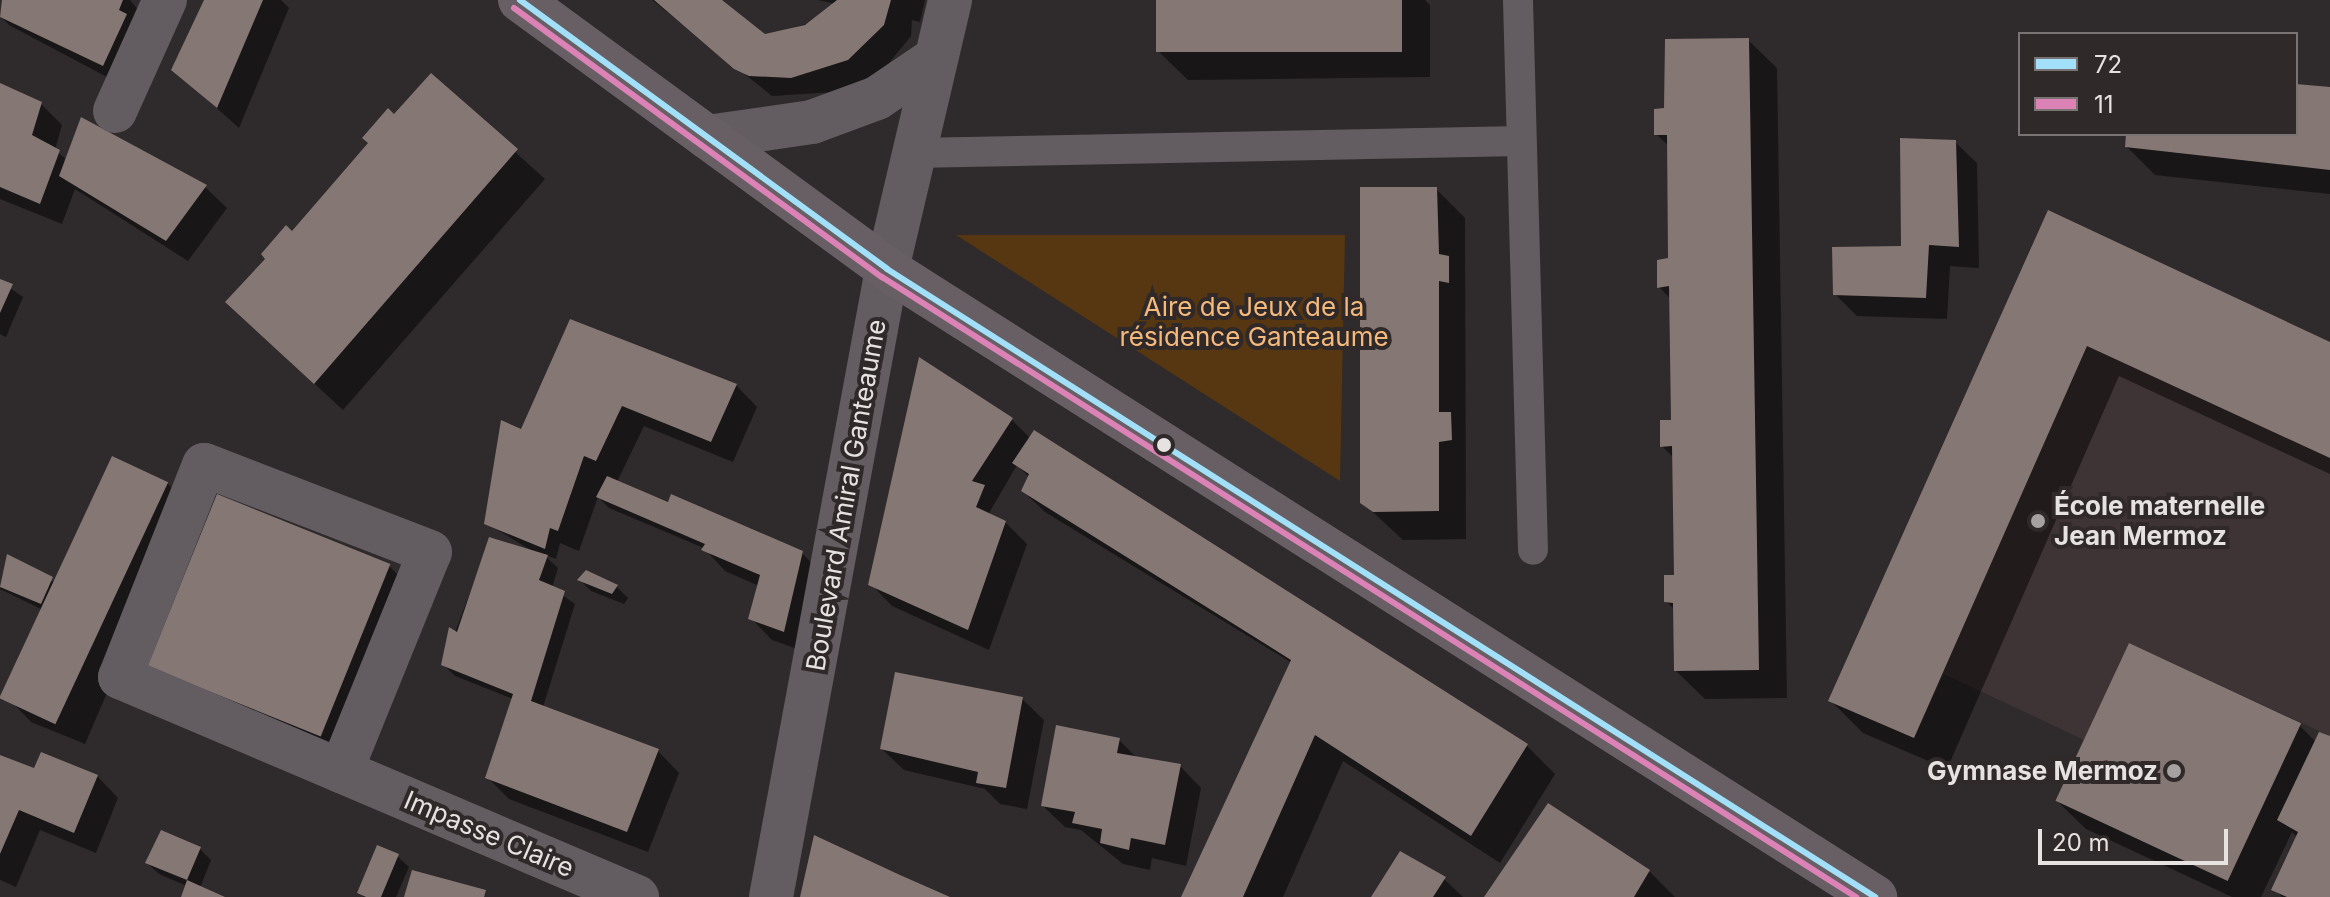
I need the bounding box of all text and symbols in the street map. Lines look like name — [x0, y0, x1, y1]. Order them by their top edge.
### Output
legend — [2018, 32, 2298, 136]
text: 72 — [2094, 50, 2122, 79]
text: 11 — [2094, 90, 2114, 119]
park label: Aire de Jeux de la résidence Ganteaume — [1119, 291, 1389, 352]
street label: Boulevard Amiral Ganteaume — [800, 317, 892, 673]
unlabelled marker — [1156, 437, 1172, 453]
place label: École maternelle Jean Mermoz — [2054, 490, 2265, 552]
marker: École maternelle Jean Mermoz — [2029, 512, 2047, 530]
place label: Gymnase Mermoz — [1927, 755, 2158, 787]
marker: Gymnase Mermoz — [2165, 762, 2183, 780]
street label: Impasse Claire — [400, 784, 578, 884]
scale bar — [2042, 813, 2232, 863]
text: 20 m — [2052, 828, 2110, 857]

